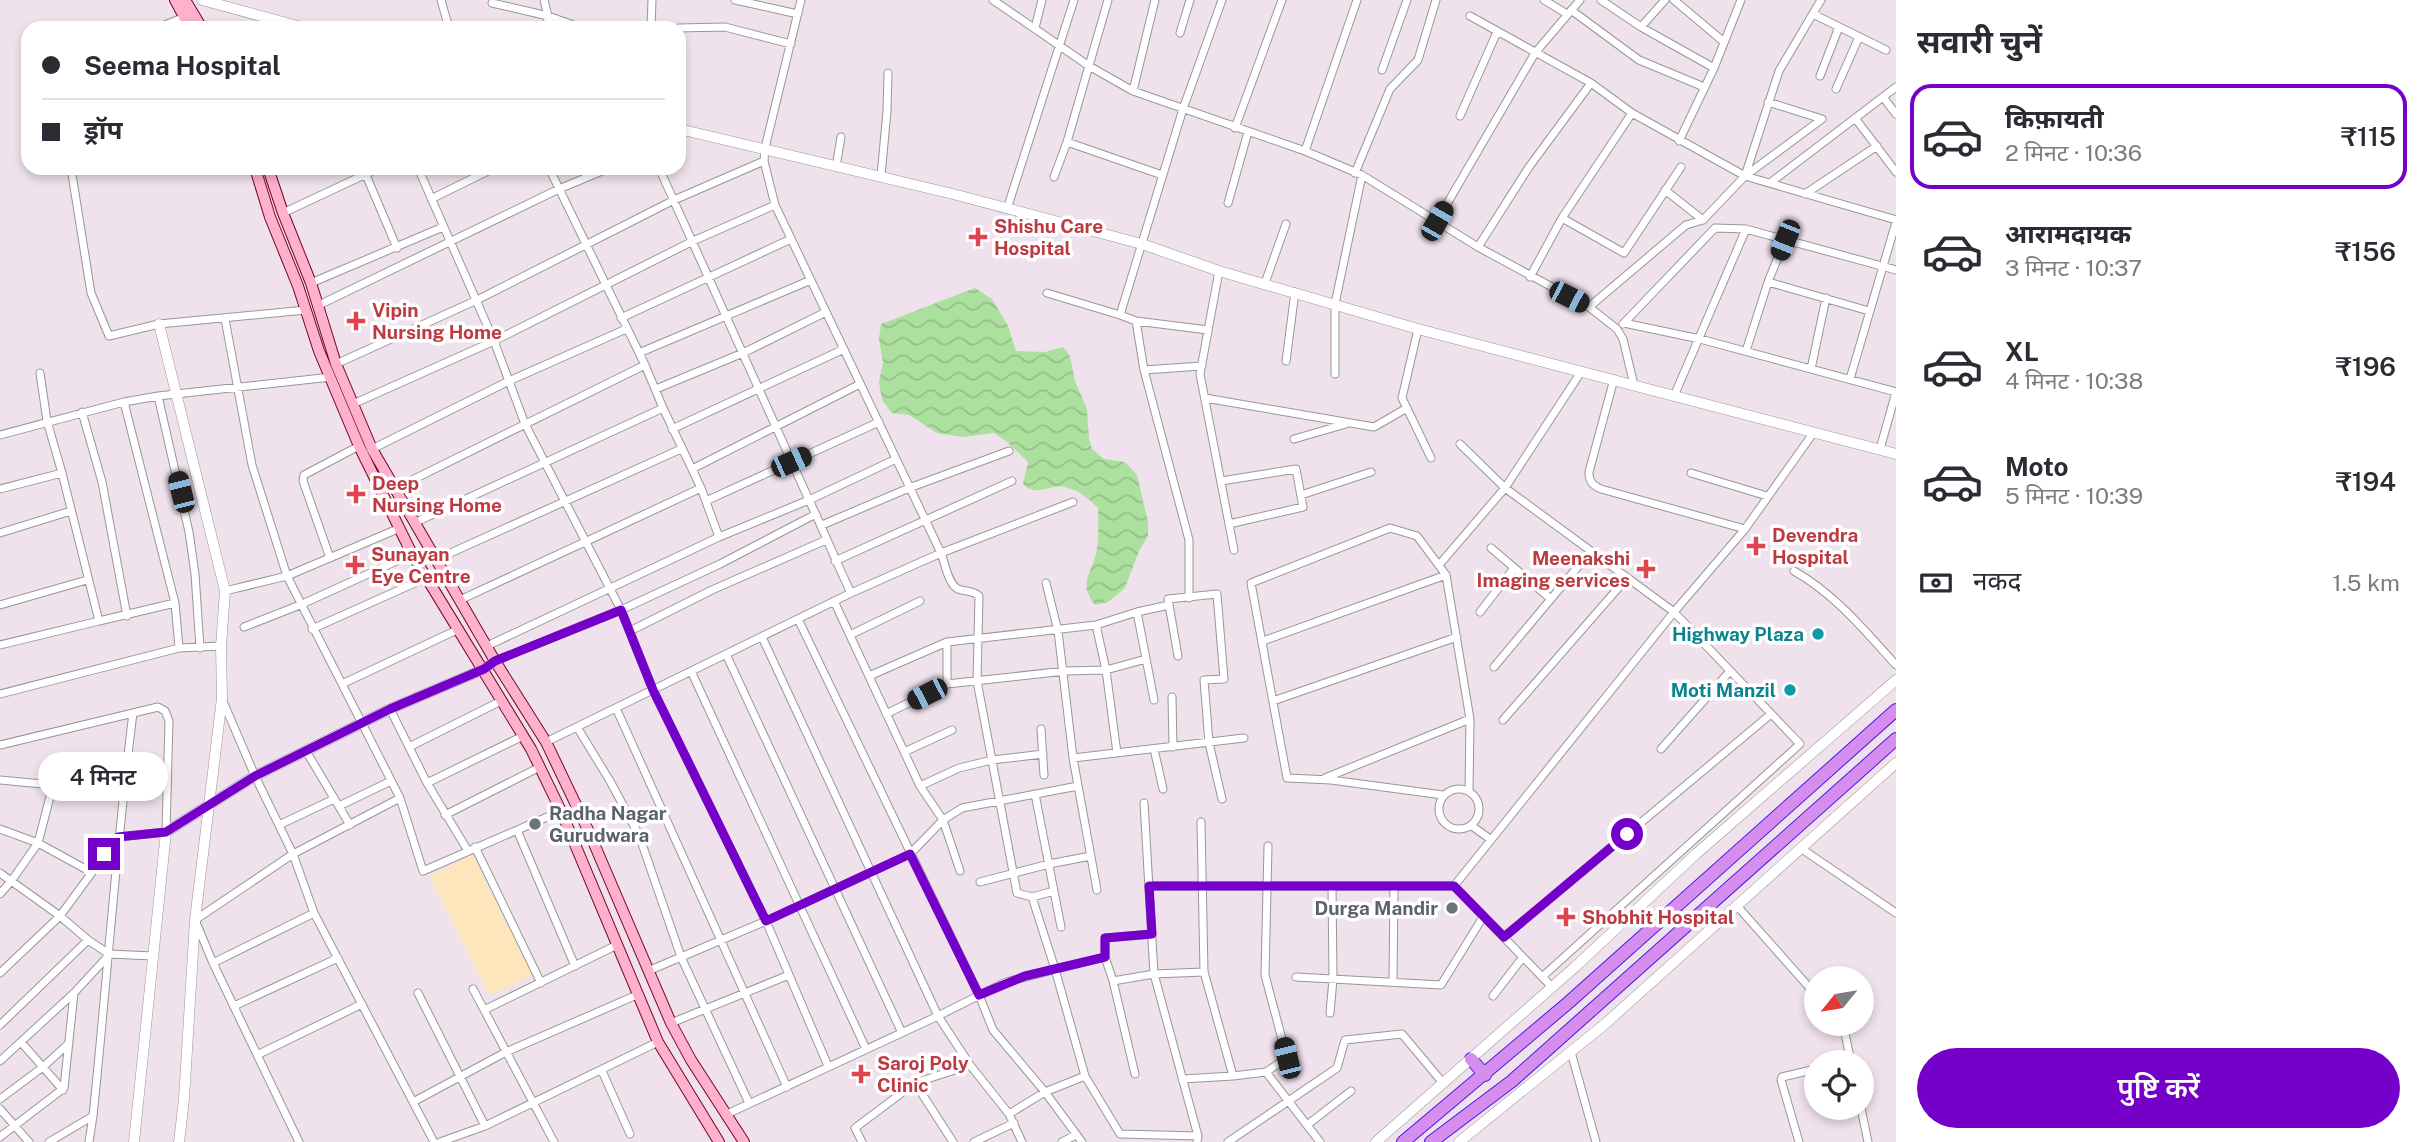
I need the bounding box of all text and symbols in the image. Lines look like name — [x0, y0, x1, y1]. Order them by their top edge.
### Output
text: सवारी चुनें — [1917, 23, 2042, 60]
text: Seema Hospital — [84, 50, 281, 81]
text: किफ़ायती — [2005, 103, 2104, 134]
icon: car — [1921, 105, 1984, 168]
text: ड्रॉप — [84, 114, 122, 145]
text: ₹115 — [2341, 121, 2396, 152]
text: 2 मिनट · 10:36 — [2005, 139, 2142, 166]
car — [1418, 198, 1457, 244]
place label: Shishu Care Hospital — [994, 215, 1103, 259]
car — [1768, 217, 1803, 263]
text: आरामदायक — [2005, 218, 2131, 249]
icon: car — [1921, 220, 1984, 283]
marker: Shishu Care Hospital — [968, 227, 988, 247]
text: ₹156 — [2335, 236, 2396, 267]
text: 3 मिनट · 10:37 — [2005, 254, 2142, 281]
car — [1546, 278, 1593, 316]
place label: Vipin Nursing Home — [372, 299, 502, 343]
marker: Vipin Nursing Home — [346, 311, 366, 331]
icon: car — [1921, 335, 1984, 398]
text: XL — [2005, 336, 2039, 367]
text: ₹196 — [2336, 351, 2396, 382]
text: 4 मिनट · 10:38 — [2005, 367, 2143, 394]
car — [768, 444, 815, 480]
icon: car — [1921, 450, 1984, 513]
text: Moto — [2005, 451, 2068, 482]
text: ₹194 — [2336, 466, 2396, 497]
car — [166, 469, 197, 515]
place label: Deep Nursing Home — [372, 472, 502, 516]
text: 5 मिनट · 10:39 — [2005, 482, 2143, 509]
marker: Deep Nursing Home — [346, 484, 366, 504]
place label: Devendra Hospital — [1772, 524, 1858, 568]
marker: Devendra Hospital — [1746, 536, 1766, 556]
place label: Sunayan Eye Centre — [371, 543, 471, 587]
place label: Meenakshi Imaging services — [1477, 547, 1630, 591]
marker: Sunayan Eye Centre — [345, 555, 365, 575]
marker: Meenakshi Imaging services — [1636, 559, 1656, 579]
icon: cash — [1917, 564, 1955, 602]
text: नकद — [1973, 565, 2021, 596]
text: 1.5 km — [2332, 569, 2400, 596]
place label: Highway Plaza — [1672, 623, 1804, 645]
marker: Highway Plaza — [1810, 626, 1826, 642]
car — [904, 675, 951, 713]
place label: Moti Manzil — [1671, 679, 1776, 701]
marker: Moti Manzil — [1782, 682, 1798, 698]
callout: 4 मिनट — [39, 752, 169, 802]
text: 4 मिनट — [70, 763, 136, 790]
place label: Radha Nagar Gurudwara — [549, 802, 667, 846]
marker: Radha Nagar Gurudwara — [527, 816, 543, 832]
route start — [1611, 818, 1643, 850]
route end — [88, 838, 120, 870]
place label: Durga Mandir — [1315, 897, 1438, 919]
marker: Durga Mandir — [1444, 900, 1460, 916]
place label: Shobhit Hospital — [1582, 906, 1734, 928]
marker: Shobhit Hospital — [1556, 907, 1576, 927]
north arrow — [1804, 966, 1874, 1036]
map controls — [1804, 966, 1874, 1120]
car — [1272, 1035, 1303, 1081]
button: पुष्टि करें — [1917, 1048, 2400, 1128]
button: locate — [1804, 1050, 1874, 1120]
place label: Saroj Poly Clinic — [877, 1052, 969, 1096]
marker: Saroj Poly Clinic — [851, 1064, 871, 1084]

